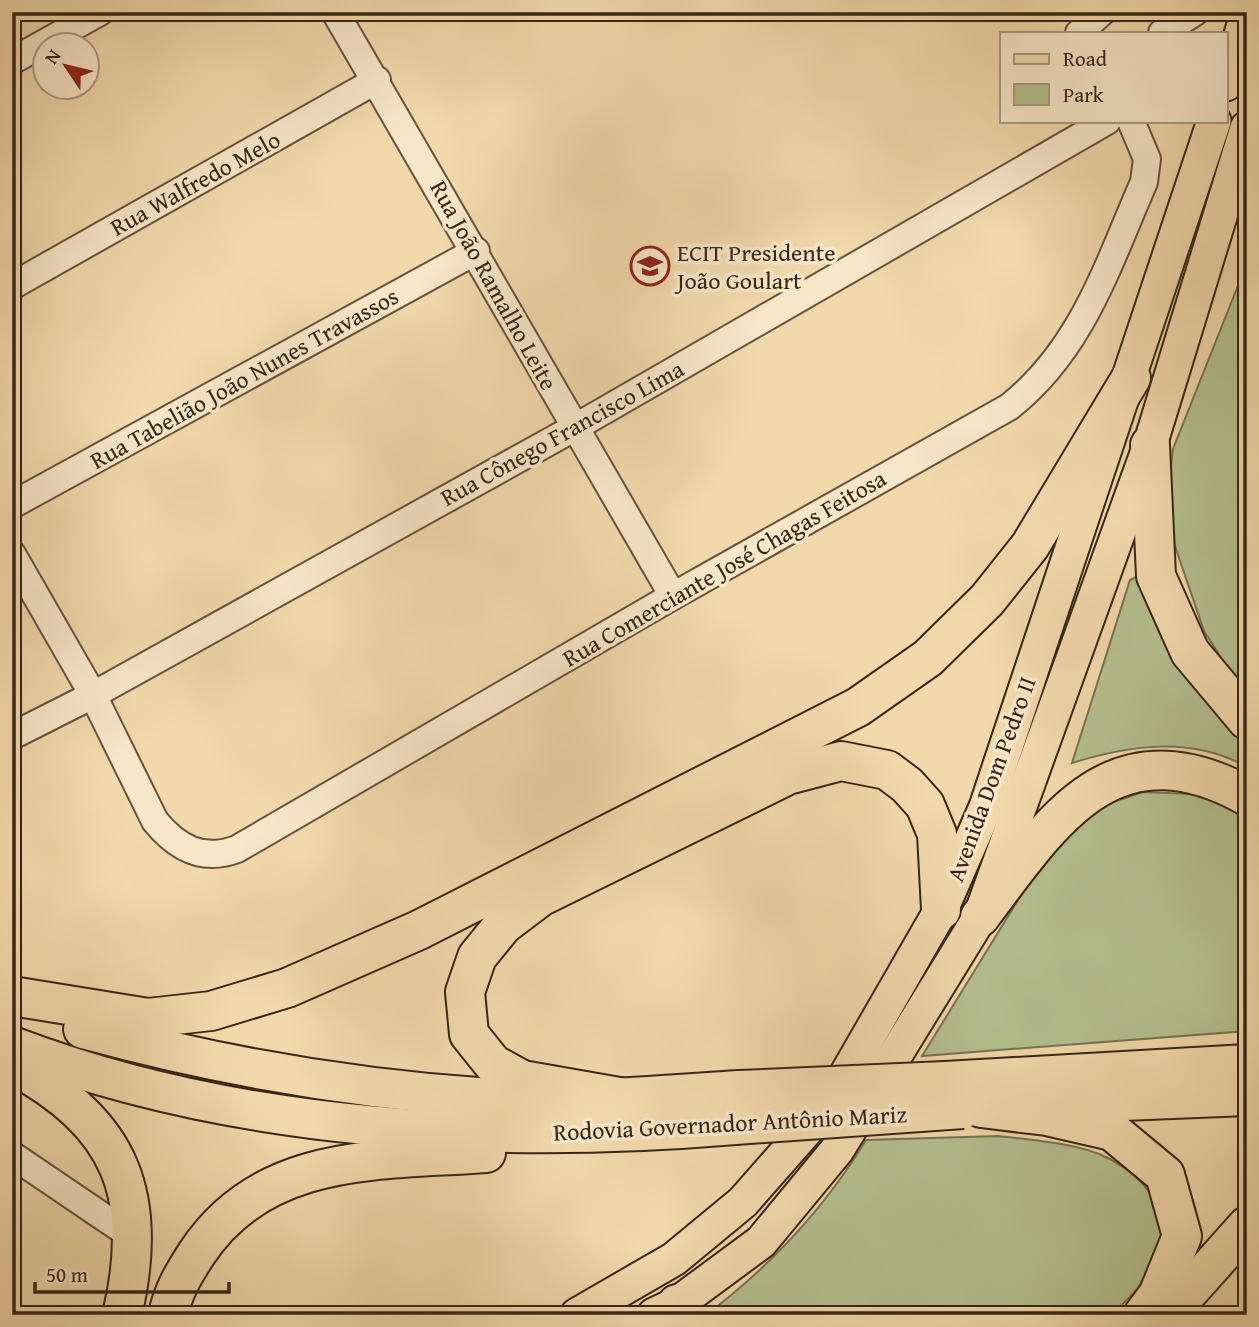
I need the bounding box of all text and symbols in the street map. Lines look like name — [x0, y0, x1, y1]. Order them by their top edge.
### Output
north arrow — [32, 32, 102, 102]
legend — [1000, 32, 1228, 122]
text: N — [37, 43, 67, 69]
text: Road — [1063, 43, 1108, 74]
text: Park — [1063, 79, 1104, 110]
street label: Rua Walfredo Melo — [104, 122, 286, 244]
street label: Rua João Ramalho Leite — [422, 174, 566, 396]
place label: ECIT Presidente João Goulart — [674, 235, 836, 298]
school or university icon: ECIT Presidente João Goulart — [629, 245, 671, 287]
street label: Rua Tabelião João Nunes Travassos — [83, 278, 405, 478]
street label: Rua Cônego Francisco Lima — [434, 351, 691, 515]
street label: Rua Comerciante José Chagas Feitosa — [556, 460, 893, 675]
street label: Avenida Dom Pedro II — [938, 671, 1044, 887]
street label: Rodovia Governador Antônio Mariz — [552, 1096, 908, 1150]
scale bar — [35, 1250, 229, 1294]
text: 50 m — [46, 1259, 88, 1290]

